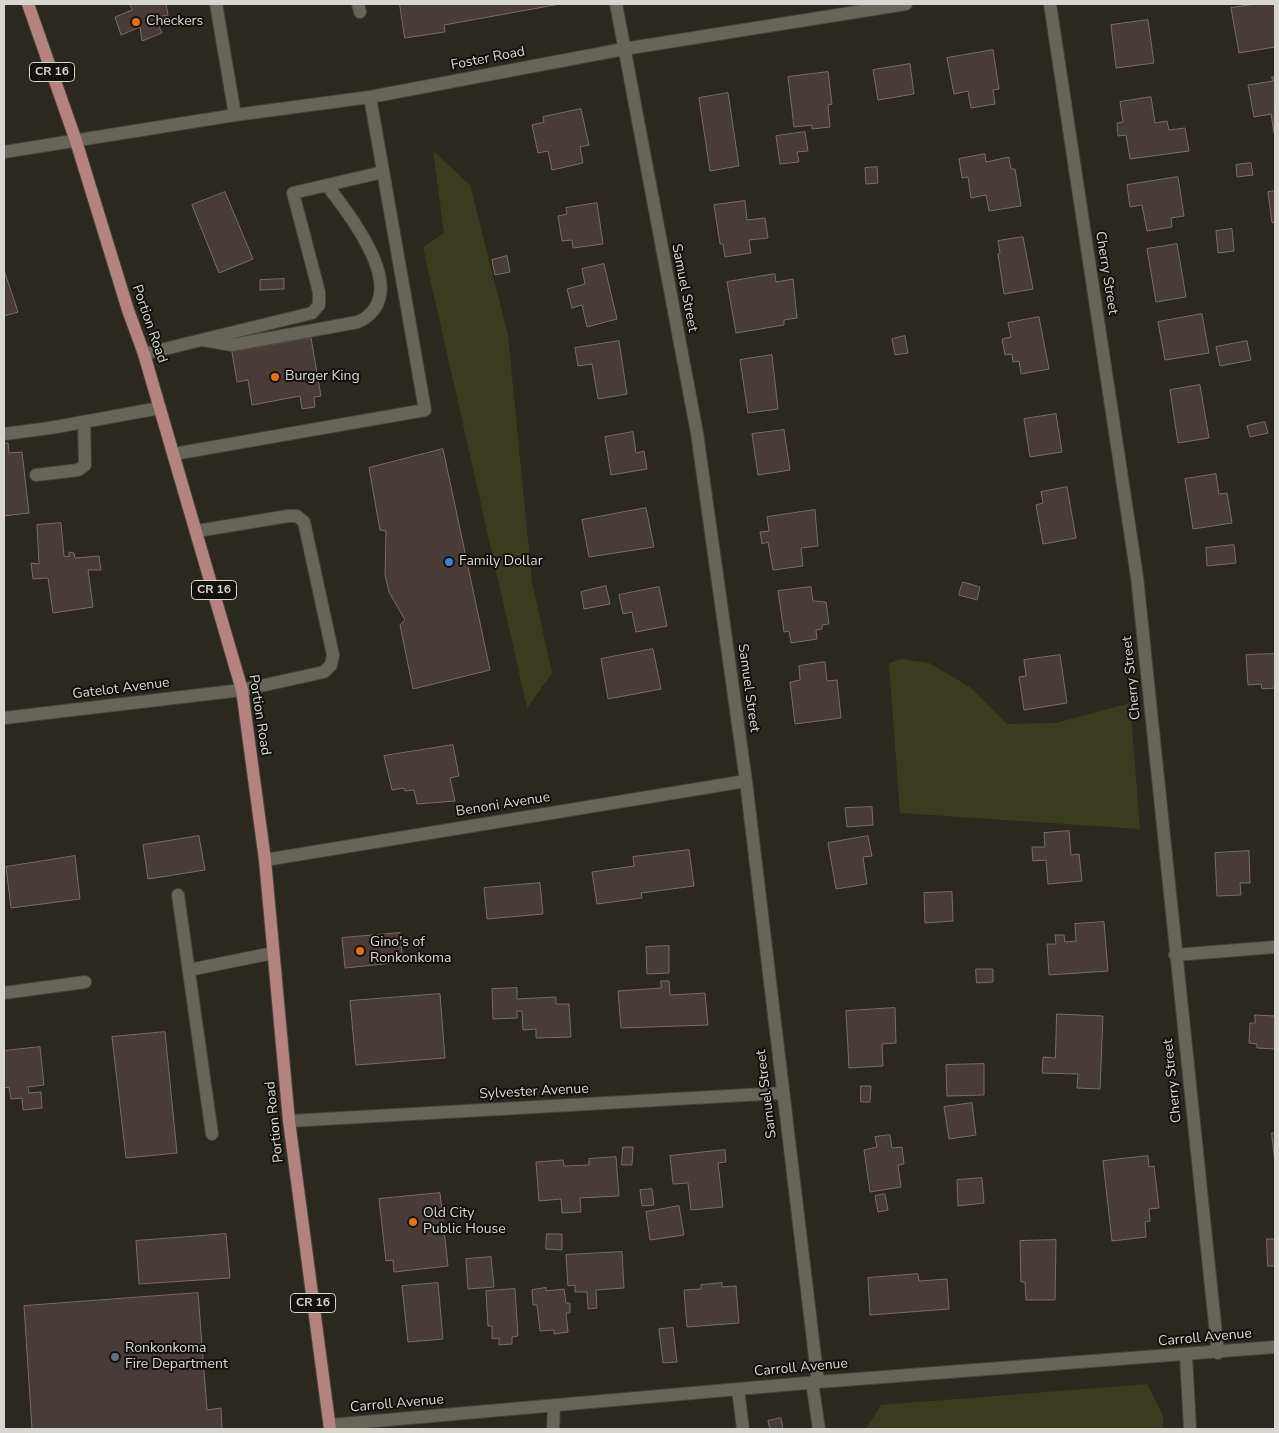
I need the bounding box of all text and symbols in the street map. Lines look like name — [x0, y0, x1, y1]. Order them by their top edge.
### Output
place label: Checkers — [146, 14, 203, 30]
marker: Checkers — [130, 16, 142, 28]
street label: Foster Road — [449, 44, 527, 74]
road number: CR 16 — [30, 62, 74, 82]
street label: Cherry Street — [1091, 230, 1121, 316]
street label: Samuel Street — [667, 243, 701, 333]
street label: Portion Road — [128, 283, 170, 365]
place label: Burger King — [285, 369, 360, 385]
marker: Burger King — [269, 371, 281, 383]
place label: Family Dollar — [459, 554, 543, 570]
marker: Family Dollar — [443, 556, 455, 568]
road number: CR 16 — [192, 580, 236, 600]
street label: Cherry Street — [1119, 635, 1145, 721]
street label: Samuel Street — [733, 643, 763, 733]
street label: Portion Road — [244, 673, 274, 757]
street label: Gatelot Avenue — [71, 675, 171, 703]
street label: Benoni Avenue — [455, 789, 551, 821]
place label: Gino's of Ronkonkoma — [370, 935, 452, 968]
marker: Gino's of Ronkonkoma — [354, 945, 366, 957]
street label: Cherry Street — [1160, 1038, 1186, 1124]
street label: Samuel Street — [753, 1049, 781, 1139]
street label: Portion Road — [262, 1080, 288, 1164]
street label: Sylvester Avenue — [479, 1081, 589, 1103]
place label: Old City Public House — [423, 1206, 506, 1238]
marker: Old City Public House — [407, 1216, 419, 1228]
road number: CR 16 — [290, 1294, 336, 1312]
street label: Carroll Avenue — [1158, 1326, 1252, 1350]
place label: Ronkonkoma Fire Department — [125, 1341, 228, 1374]
marker: Ronkonkoma Fire Department — [109, 1351, 121, 1363]
street label: Carroll Avenue — [754, 1356, 848, 1380]
street label: Carroll Avenue — [350, 1392, 444, 1416]

